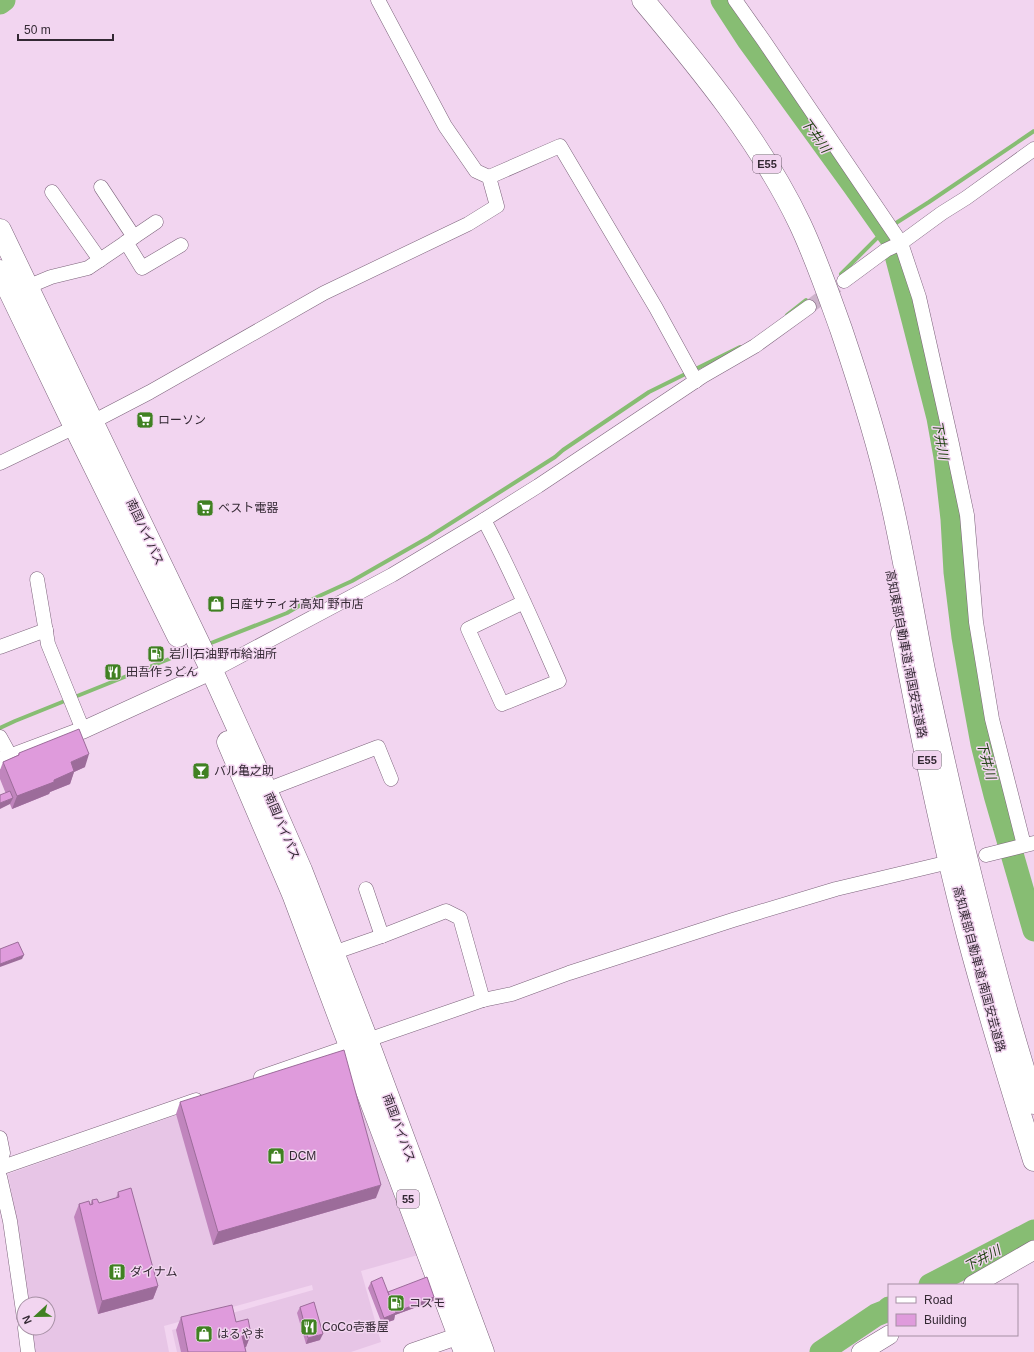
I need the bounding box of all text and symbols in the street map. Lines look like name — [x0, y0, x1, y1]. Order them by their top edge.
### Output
scale bar — [18, 16, 113, 42]
text: 50 m — [24, 23, 51, 37]
water label: 下井川 — [798, 115, 834, 157]
road number: E55 — [753, 155, 781, 173]
supermarket icon: ローソン — [135, 410, 155, 430]
place label: ローソン — [158, 413, 206, 427]
water label: 下井川 — [930, 420, 952, 463]
street label: 南国バイパス — [123, 497, 167, 567]
supermarket icon: ベスト電器 — [195, 498, 215, 518]
place label: ベスト電器 — [218, 501, 278, 515]
street label: 高知東部自動車道;南国安芸道路 — [883, 569, 929, 739]
shop icon: 日産サティオ高知 野市店 — [206, 594, 226, 614]
place label: 日産サティオ高知 野市店 — [229, 597, 364, 611]
fuel station icon: 岩川石油野市給油所 — [146, 644, 166, 664]
place label: 岩川石油野市給油所 — [169, 647, 277, 661]
restaurant icon: 田吾作うどん — [103, 662, 123, 682]
place label: 田吾作うどん — [126, 665, 198, 679]
water label: 下井川 — [974, 739, 999, 783]
road number: E55 — [913, 751, 941, 769]
bar icon: バル亀之助 — [191, 761, 211, 781]
place label: バル亀之助 — [214, 764, 274, 778]
street label: 南国バイパス — [262, 790, 302, 862]
street label: 高知東部自動車道;南国安芸道路 — [950, 884, 1008, 1054]
street label: 南国バイパス — [380, 1092, 418, 1164]
shop icon: DCM — [266, 1146, 286, 1166]
place label: DCM — [289, 1149, 316, 1163]
road number: 55 — [397, 1190, 419, 1208]
water label: 下井川 — [961, 1242, 1005, 1274]
building icon: ダイナム — [107, 1262, 127, 1282]
place label: ダイナム — [130, 1265, 177, 1279]
legend — [888, 1284, 1018, 1336]
fuel station icon: コスモ — [386, 1293, 406, 1313]
text: Road — [924, 1293, 953, 1307]
north arrow — [16, 1296, 56, 1336]
place label: コスモ — [409, 1296, 445, 1310]
text: Building — [924, 1313, 967, 1327]
text: N — [20, 1314, 34, 1326]
restaurant icon: CoCo壱番屋 — [299, 1317, 319, 1337]
place label: CoCo壱番屋 — [322, 1320, 389, 1334]
shop icon: はるやま — [194, 1324, 214, 1344]
place label: はるやま — [217, 1327, 265, 1341]

